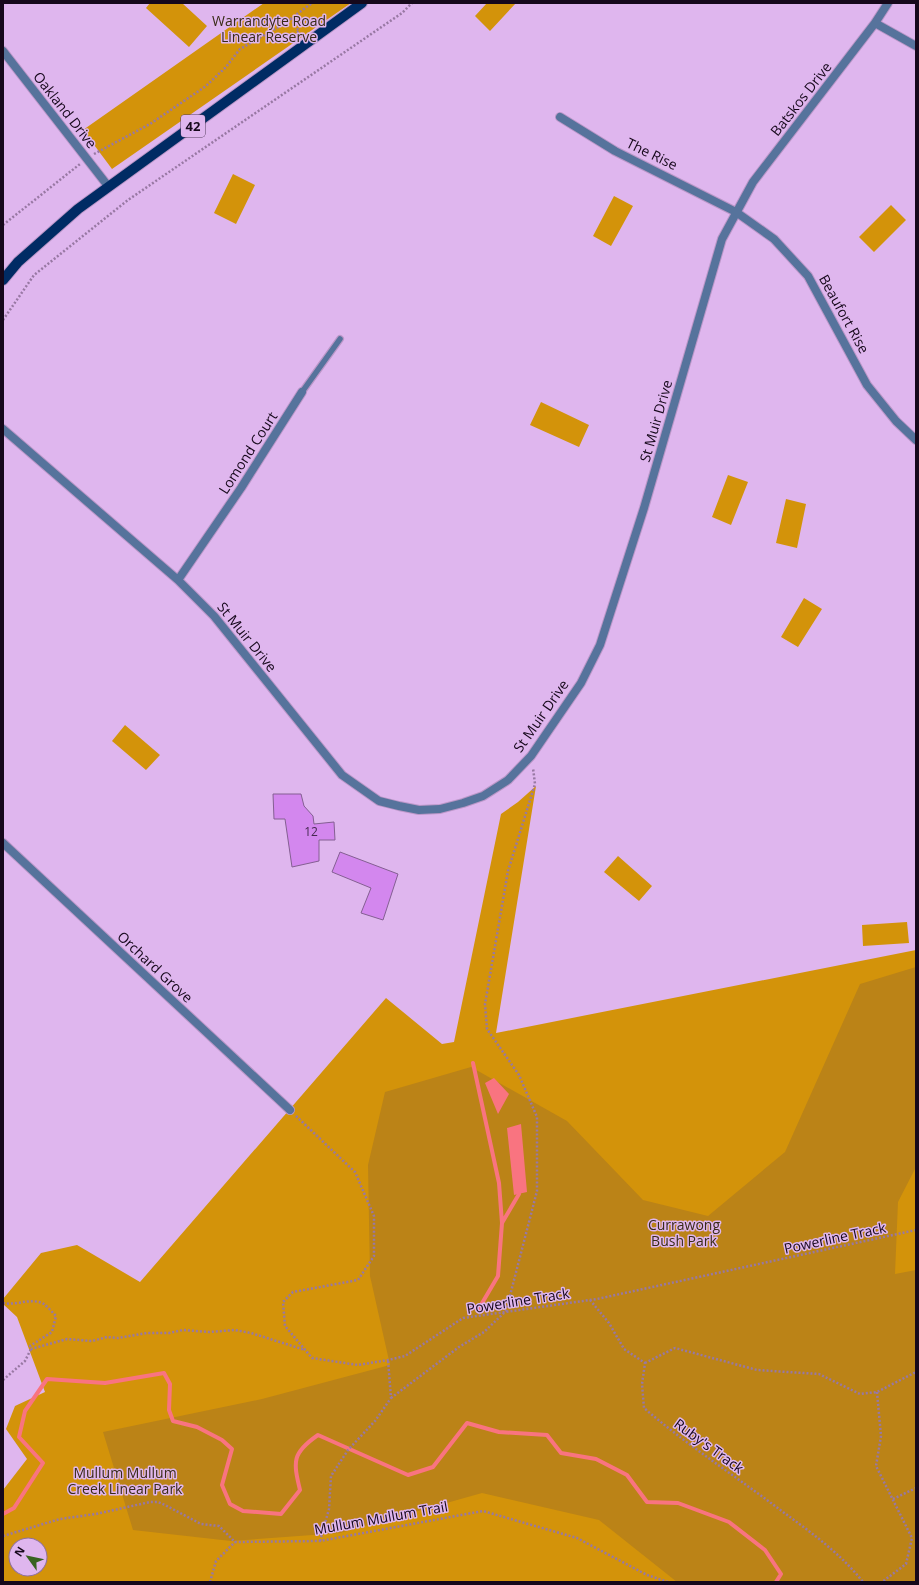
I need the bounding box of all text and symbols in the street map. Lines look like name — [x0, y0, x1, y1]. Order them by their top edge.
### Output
park label: Warrandyte Road Linear Reserve — [212, 11, 326, 46]
street label: Batskos Drive — [766, 58, 836, 140]
street label: Oakland Drive — [29, 67, 101, 152]
road number: 42 — [181, 115, 205, 137]
street label: The Rise — [624, 133, 681, 174]
street label: Beaufort Rise — [815, 271, 874, 357]
street label: St Muir Drive — [635, 377, 676, 464]
street label: Lomond Court — [214, 408, 281, 498]
street label: St Muir Drive — [213, 598, 281, 676]
street label: St Muir Drive — [509, 675, 573, 756]
house number: 12 — [304, 823, 318, 840]
street label: Orchard Grove — [113, 927, 197, 1007]
park label: Currawong Bush Park — [648, 1215, 720, 1250]
street label: Powerline Track — [782, 1217, 888, 1258]
street label: Powerline Track — [465, 1283, 571, 1318]
street label: Ruby's Track — [671, 1414, 748, 1478]
park label: Mullum Mullum Creek Linear Park — [68, 1463, 183, 1498]
street label: Mullum Mullum Trail — [313, 1496, 449, 1539]
north arrow — [8, 1537, 48, 1577]
text: N — [10, 1543, 28, 1559]

